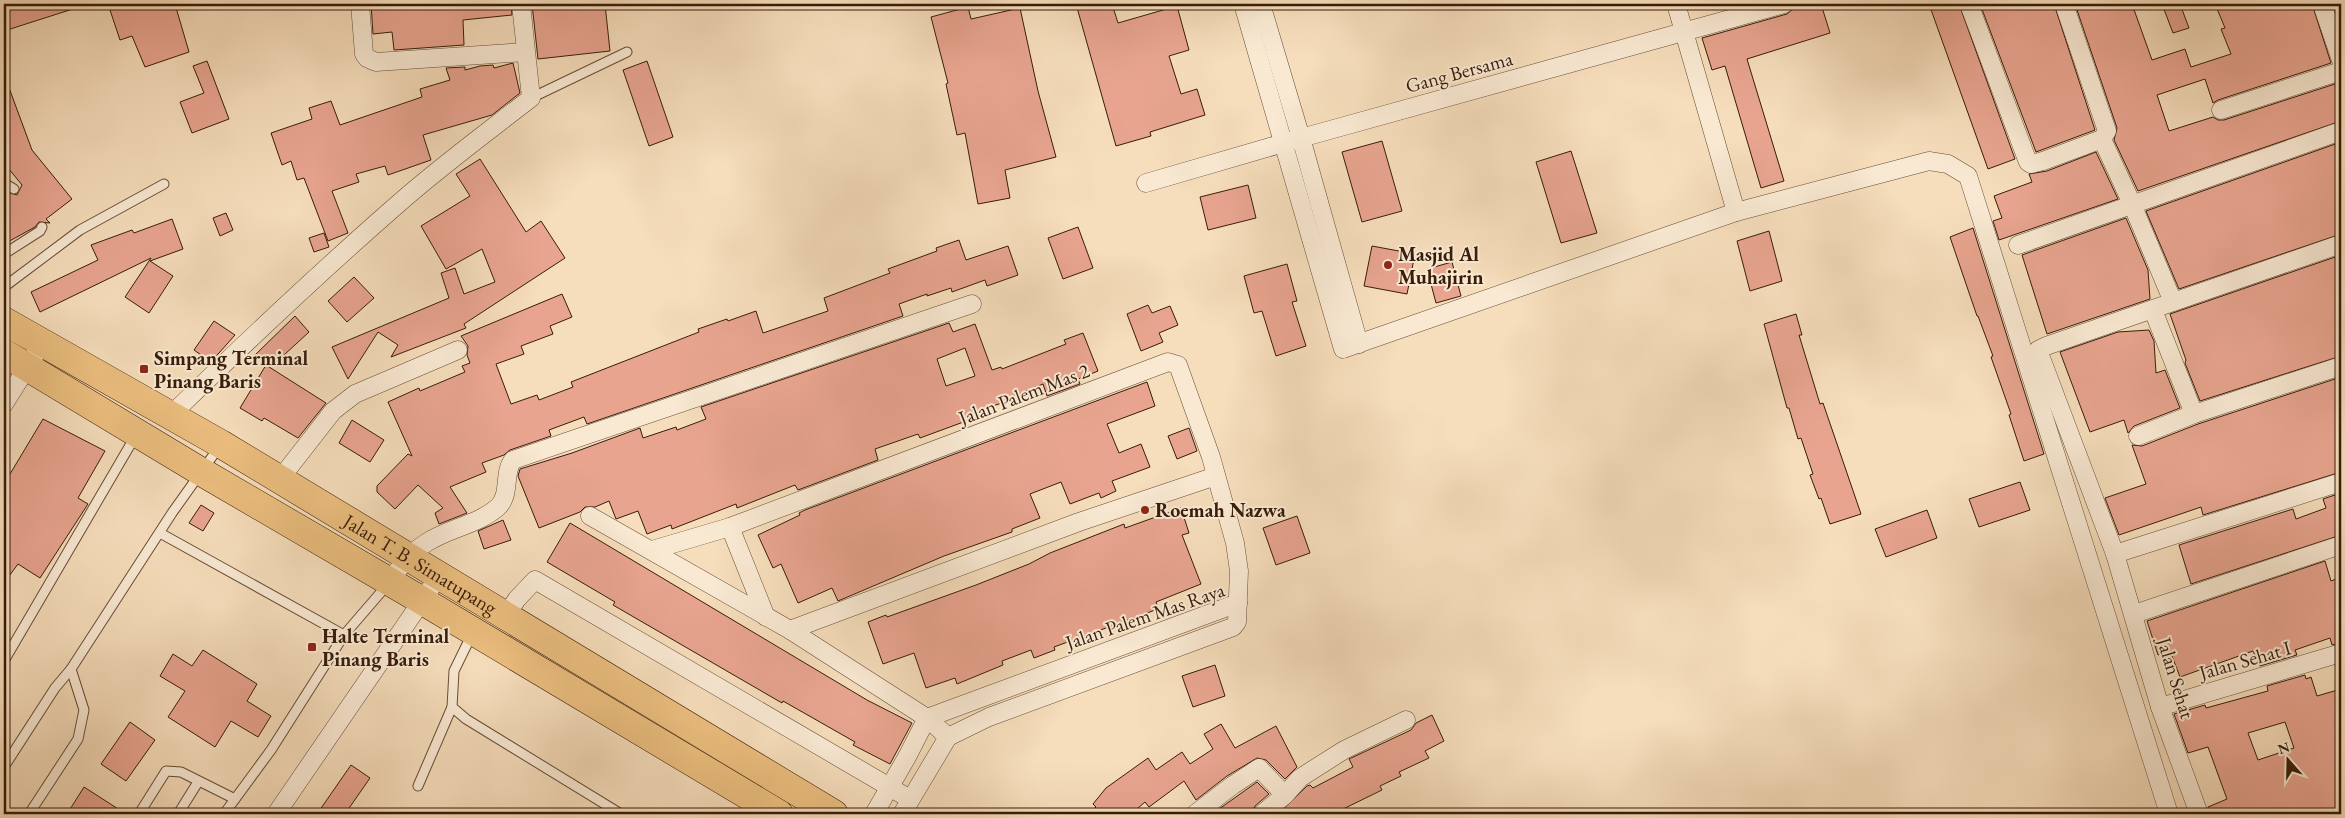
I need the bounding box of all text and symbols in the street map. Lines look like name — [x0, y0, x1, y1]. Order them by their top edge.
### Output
street label: Gang Bersama — [1402, 45, 1516, 99]
place label: Masjid Al Muhajirin — [1398, 241, 1484, 290]
marker: Masjid Al Muhajirin — [1382, 259, 1394, 271]
place label: Simpang Terminal Pinang Baris — [154, 345, 308, 394]
street label: Jalan Palem Mas 2 — [953, 357, 1093, 432]
marker: Simpang Terminal Pinang Baris — [138, 363, 150, 375]
place label: Roemah Nazwa — [1155, 497, 1286, 523]
marker: Roemah Nazwa — [1139, 504, 1151, 516]
street label: Jalan T. B. Simatupang — [337, 507, 502, 621]
street label: Jalan Palem Mas Raya — [1060, 577, 1228, 656]
place label: Halte Terminal Pinang Baris — [322, 623, 449, 672]
street label: Jalan Sehat — [2151, 632, 2201, 723]
street label: Jalan Sehat I — [2194, 634, 2294, 686]
marker: Halte Terminal Pinang Baris — [306, 641, 318, 653]
north arrow — [2262, 736, 2312, 786]
text: N — [2275, 737, 2293, 758]

